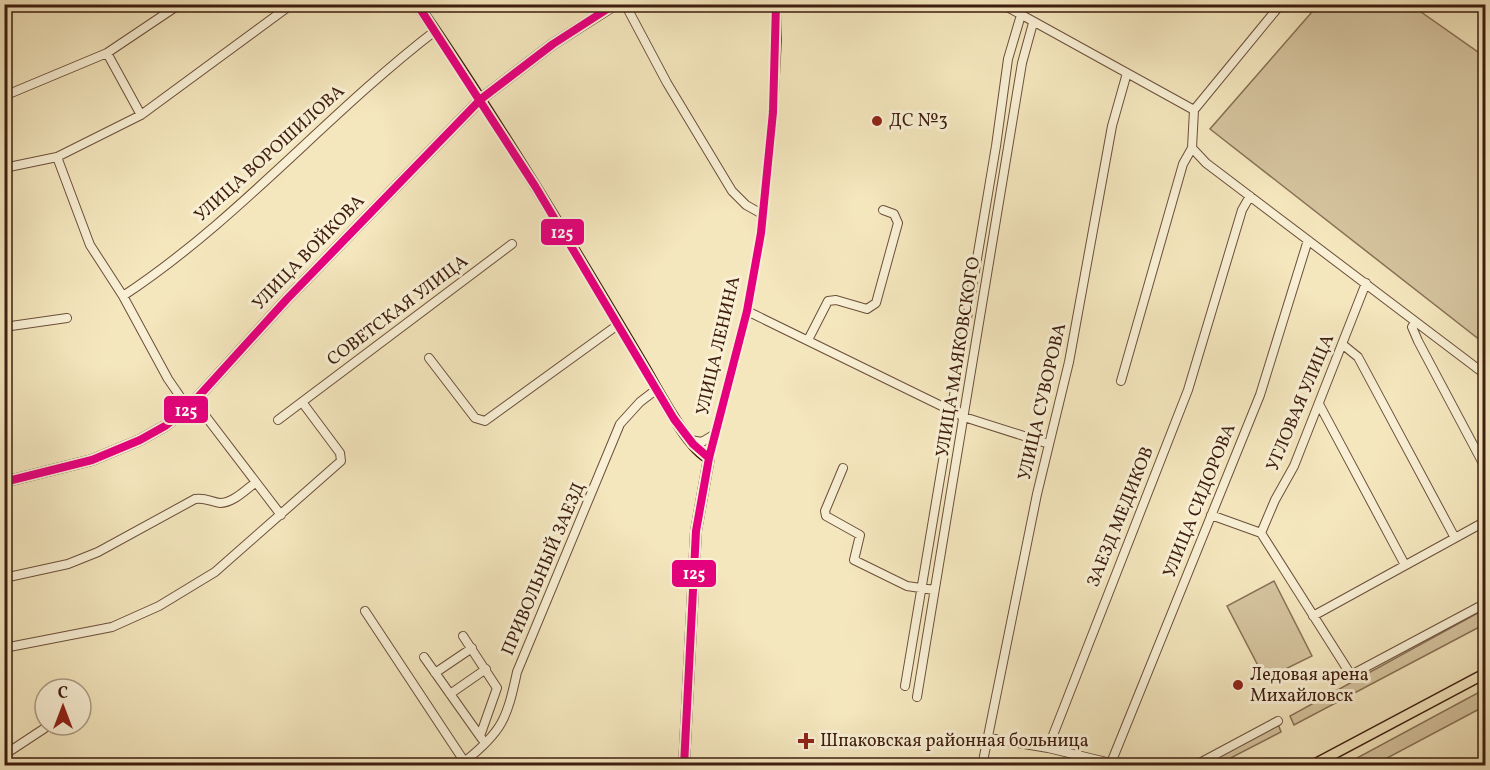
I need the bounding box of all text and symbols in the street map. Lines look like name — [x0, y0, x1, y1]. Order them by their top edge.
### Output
street label: УЛИЦА ВОРОШИЛОВА — [189, 80, 351, 228]
place label: ДС №3 — [889, 109, 948, 134]
marker: ДС №3 — [870, 114, 884, 128]
street label: УЛИЦА ВОЙКОВА — [247, 189, 371, 316]
line badge: 125 — [540, 218, 585, 246]
text: 125 — [551, 223, 574, 245]
street label: СОВЕТСКАЯ УЛИЦА — [322, 249, 474, 372]
street label: УЛИЦА МАЯКОВСКОГО — [931, 255, 987, 459]
street label: УЛИЦА ЛЕНИНА — [691, 274, 747, 418]
street label: УЛИЦА СУВОРОВА — [1013, 321, 1073, 483]
street label: УГЛОВАЯ УЛИЦА — [1261, 330, 1341, 475]
line badge: 125 — [163, 395, 209, 424]
text: 125 — [175, 401, 198, 423]
street label: УЛИЦА СИДОРОВА — [1158, 420, 1242, 582]
street label: ЗАЕЗД МЕДИКОВ — [1081, 443, 1161, 591]
street label: ПРИВОЛЬНЫЙ ЗАЕЗД — [496, 478, 592, 660]
line badge: 125 — [671, 559, 717, 588]
text: 125 — [683, 564, 706, 586]
place label: Ледовая арена Михайловск — [1250, 663, 1369, 709]
north arrow — [33, 677, 93, 737]
marker: Ледовая арена Михайловск — [1231, 678, 1245, 692]
text: С — [58, 683, 68, 705]
place label: Шпаковская районная больница — [820, 729, 1089, 754]
marker: Шпаковская районная больница — [797, 732, 815, 750]

